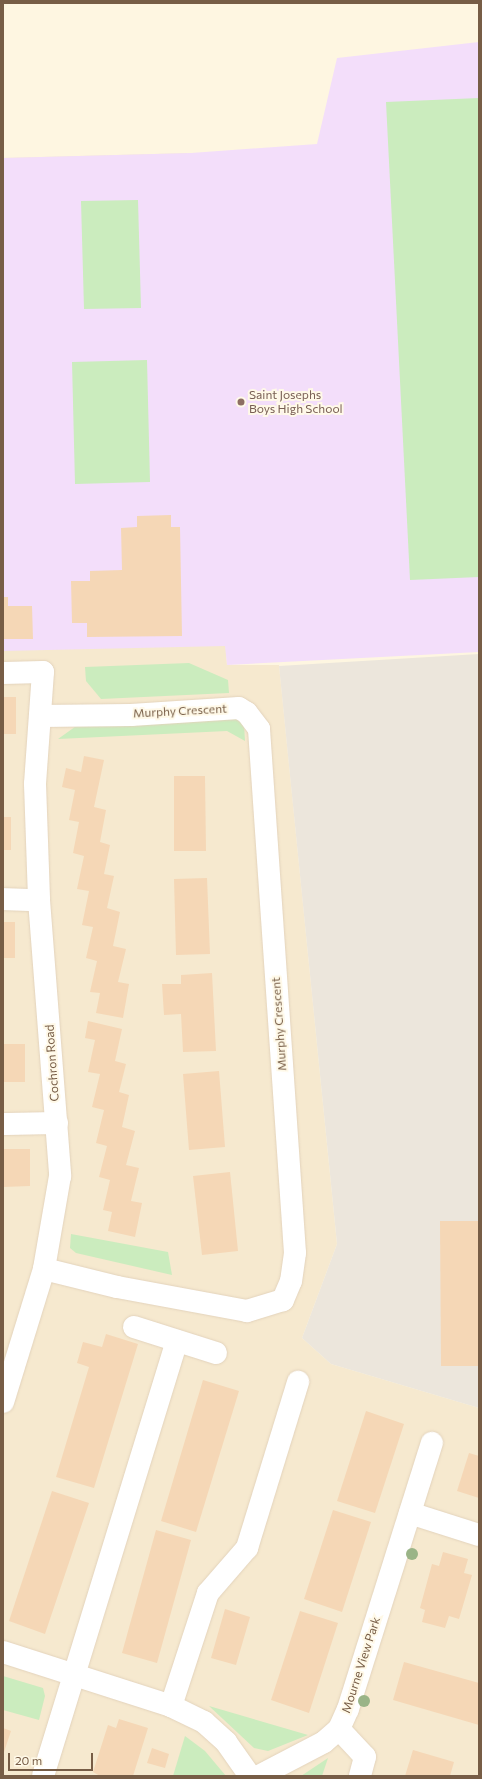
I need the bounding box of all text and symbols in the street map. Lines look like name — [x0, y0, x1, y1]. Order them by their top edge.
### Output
place label: Saint Josephs Boys High School — [249, 388, 343, 416]
marker: Saint Josephs Boys High School — [236, 397, 246, 407]
street label: Murphy Crescent — [133, 701, 227, 721]
street label: Murphy Crescent — [269, 977, 289, 1071]
street label: Cochron Road — [42, 1024, 62, 1102]
street label: Mourne View Park — [339, 1615, 383, 1715]
scale bar — [10, 1745, 95, 1771]
text: 20 m — [15, 1753, 42, 1767]

